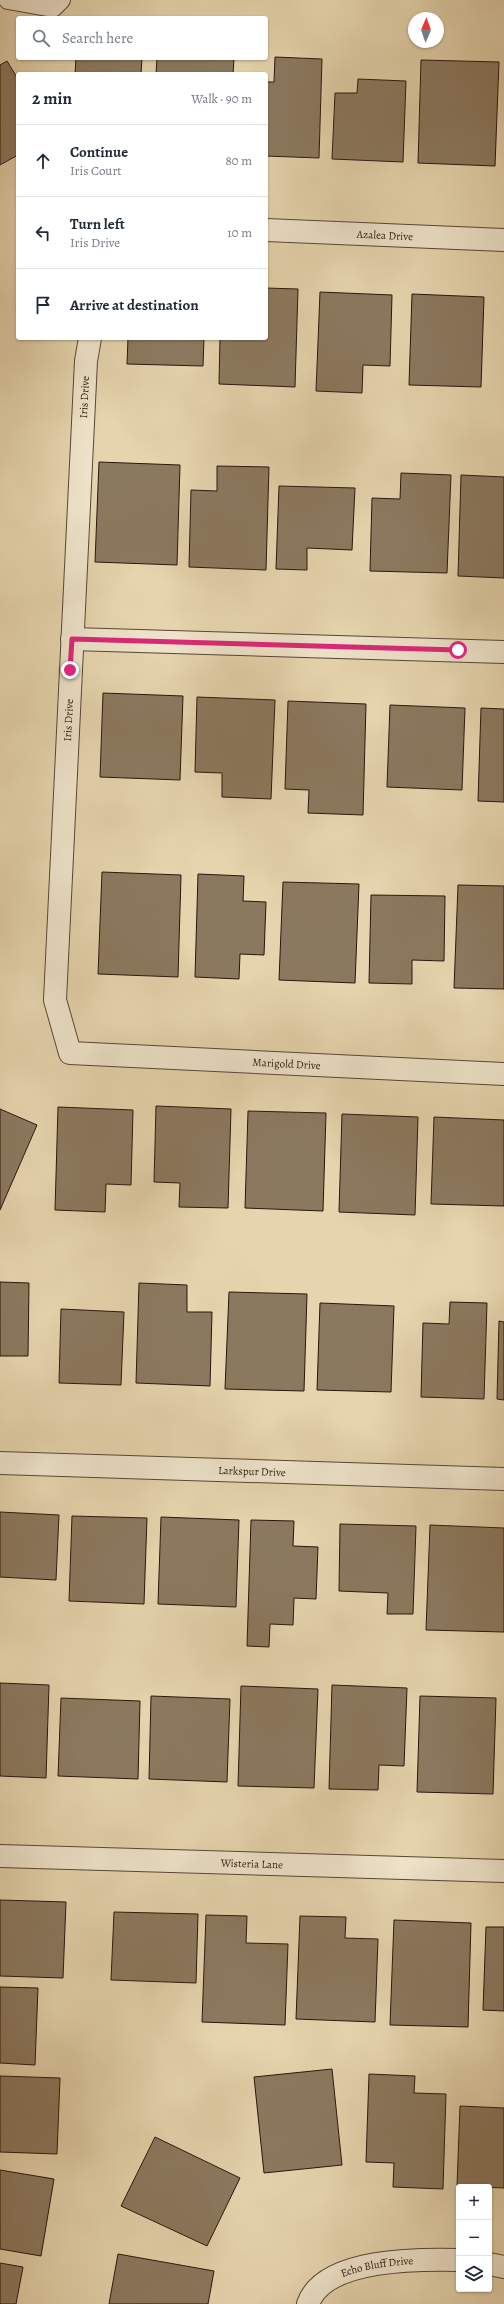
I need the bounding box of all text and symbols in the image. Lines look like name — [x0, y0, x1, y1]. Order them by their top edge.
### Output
north arrow — [408, 12, 444, 48]
search box — [16, 16, 268, 60]
icon: search — [30, 27, 52, 49]
text: Search here — [62, 28, 133, 48]
text: 2 min — [32, 87, 72, 110]
text: Walk · 90 m — [191, 90, 252, 107]
text: Continue — [70, 142, 128, 162]
icon: ahead — [32, 150, 54, 172]
text: 80 m — [225, 152, 252, 169]
text: Iris Court — [70, 162, 122, 179]
text: Turn left — [70, 214, 125, 234]
icon: left — [32, 222, 54, 244]
text: 10 m — [227, 224, 252, 241]
street label: Azalea Drive — [355, 227, 413, 244]
text: Iris Drive — [70, 234, 120, 251]
icon: arrive — [32, 294, 54, 316]
text: Arrive at destination — [70, 295, 199, 315]
street label: Iris Drive — [76, 375, 93, 419]
route start — [449, 641, 467, 659]
route end — [61, 661, 79, 679]
street label: Iris Drive — [60, 698, 77, 742]
street label: Marigold Drive — [252, 1055, 321, 1073]
street label: Larkspur Drive — [218, 1463, 286, 1480]
street label: Wisteria Lane — [220, 1856, 283, 1872]
map controls — [456, 2184, 492, 2292]
button: + — [456, 2184, 492, 2220]
button: − — [456, 2220, 492, 2256]
street label: Echo Bluff Drive — [338, 2253, 414, 2281]
button: layers — [456, 2256, 492, 2292]

